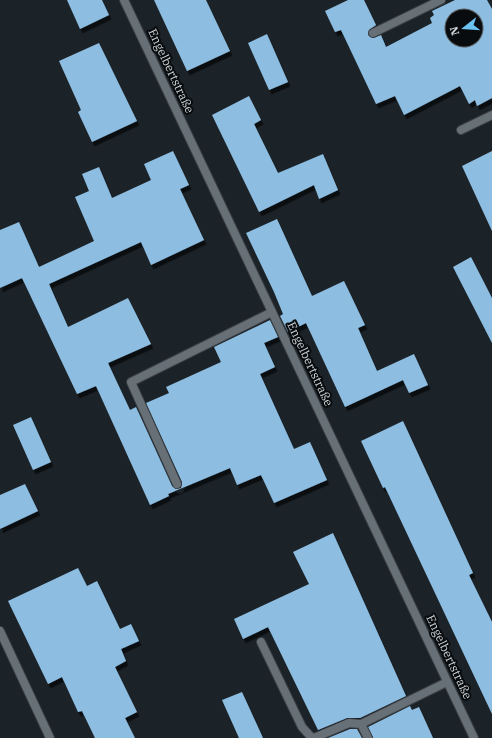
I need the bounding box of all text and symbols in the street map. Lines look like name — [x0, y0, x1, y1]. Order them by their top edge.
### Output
north arrow — [444, 8, 484, 48]
text: N — [446, 24, 462, 37]
street label: Engelbertstraße — [145, 26, 198, 115]
street label: Engelbertstraße — [284, 319, 337, 408]
street label: Engelbertstraße — [423, 612, 476, 701]

